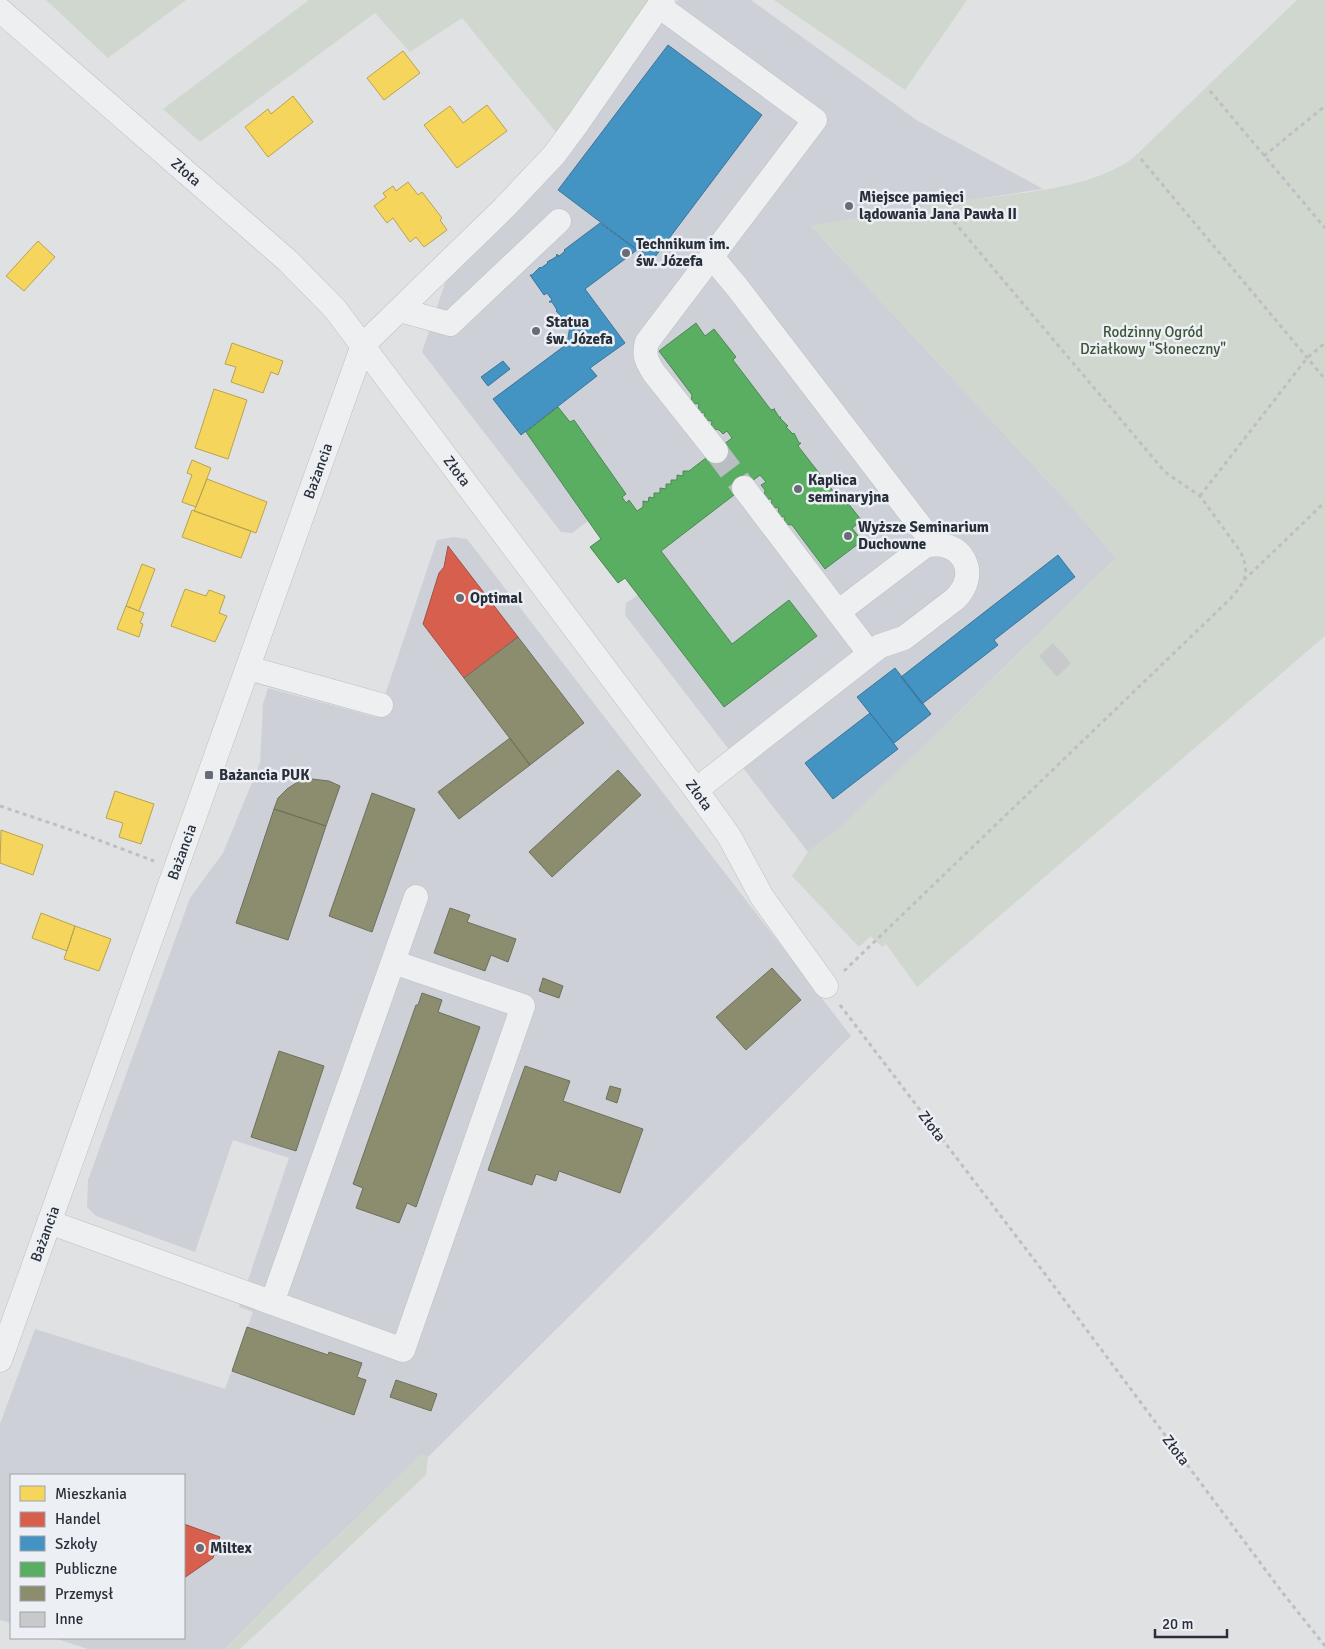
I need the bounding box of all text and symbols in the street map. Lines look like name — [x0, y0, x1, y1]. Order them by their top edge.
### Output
street label: Złota — [167, 154, 205, 190]
place label: Miejsce pamięci lądowania Jana Pawła II — [859, 188, 1017, 223]
marker: Miejsce pamięci lądowania Jana Pawła II — [843, 200, 855, 212]
place label: Technikum im. św. Józefa — [636, 235, 730, 270]
marker: Technikum im. św. Józefa — [620, 247, 632, 259]
place label: Statua św. Józefa — [546, 313, 613, 348]
park label: Rodzinny Ogród Działkowy "Słoneczny" — [1080, 323, 1226, 358]
marker: Statua św. Józefa — [530, 325, 542, 337]
street label: Bażancia — [300, 441, 336, 501]
street label: Złota — [440, 452, 474, 490]
place label: Kaplica seminaryjna — [808, 471, 889, 506]
marker: Kaplica seminaryjna — [792, 483, 804, 495]
place label: Wyższe Seminarium Duchowne — [858, 518, 989, 553]
marker: Wyższe Seminarium Duchowne — [842, 530, 854, 542]
place label: Optimal — [470, 589, 523, 607]
marker: Optimal — [454, 592, 466, 604]
place label: Bażancia PUK — [219, 766, 310, 784]
marker: Bażancia PUK — [203, 769, 215, 781]
street label: Złota — [682, 776, 716, 814]
street label: Bażancia — [164, 822, 200, 882]
street label: Złota — [915, 1107, 949, 1145]
street label: Bażancia — [27, 1204, 63, 1264]
street label: Złota — [1159, 1431, 1193, 1469]
legend — [10, 1474, 185, 1639]
text: Mieszkania — [55, 1485, 127, 1503]
text: Handel — [55, 1510, 101, 1528]
text: Szkoły — [55, 1535, 97, 1553]
place label: Miltex — [210, 1539, 252, 1557]
marker: Miltex — [194, 1542, 206, 1554]
text: Publiczne — [55, 1560, 117, 1578]
text: Przemysł — [55, 1585, 113, 1603]
scale bar — [1155, 1606, 1228, 1638]
text: Inne — [55, 1610, 83, 1628]
text: 20 m — [1162, 1615, 1193, 1633]

